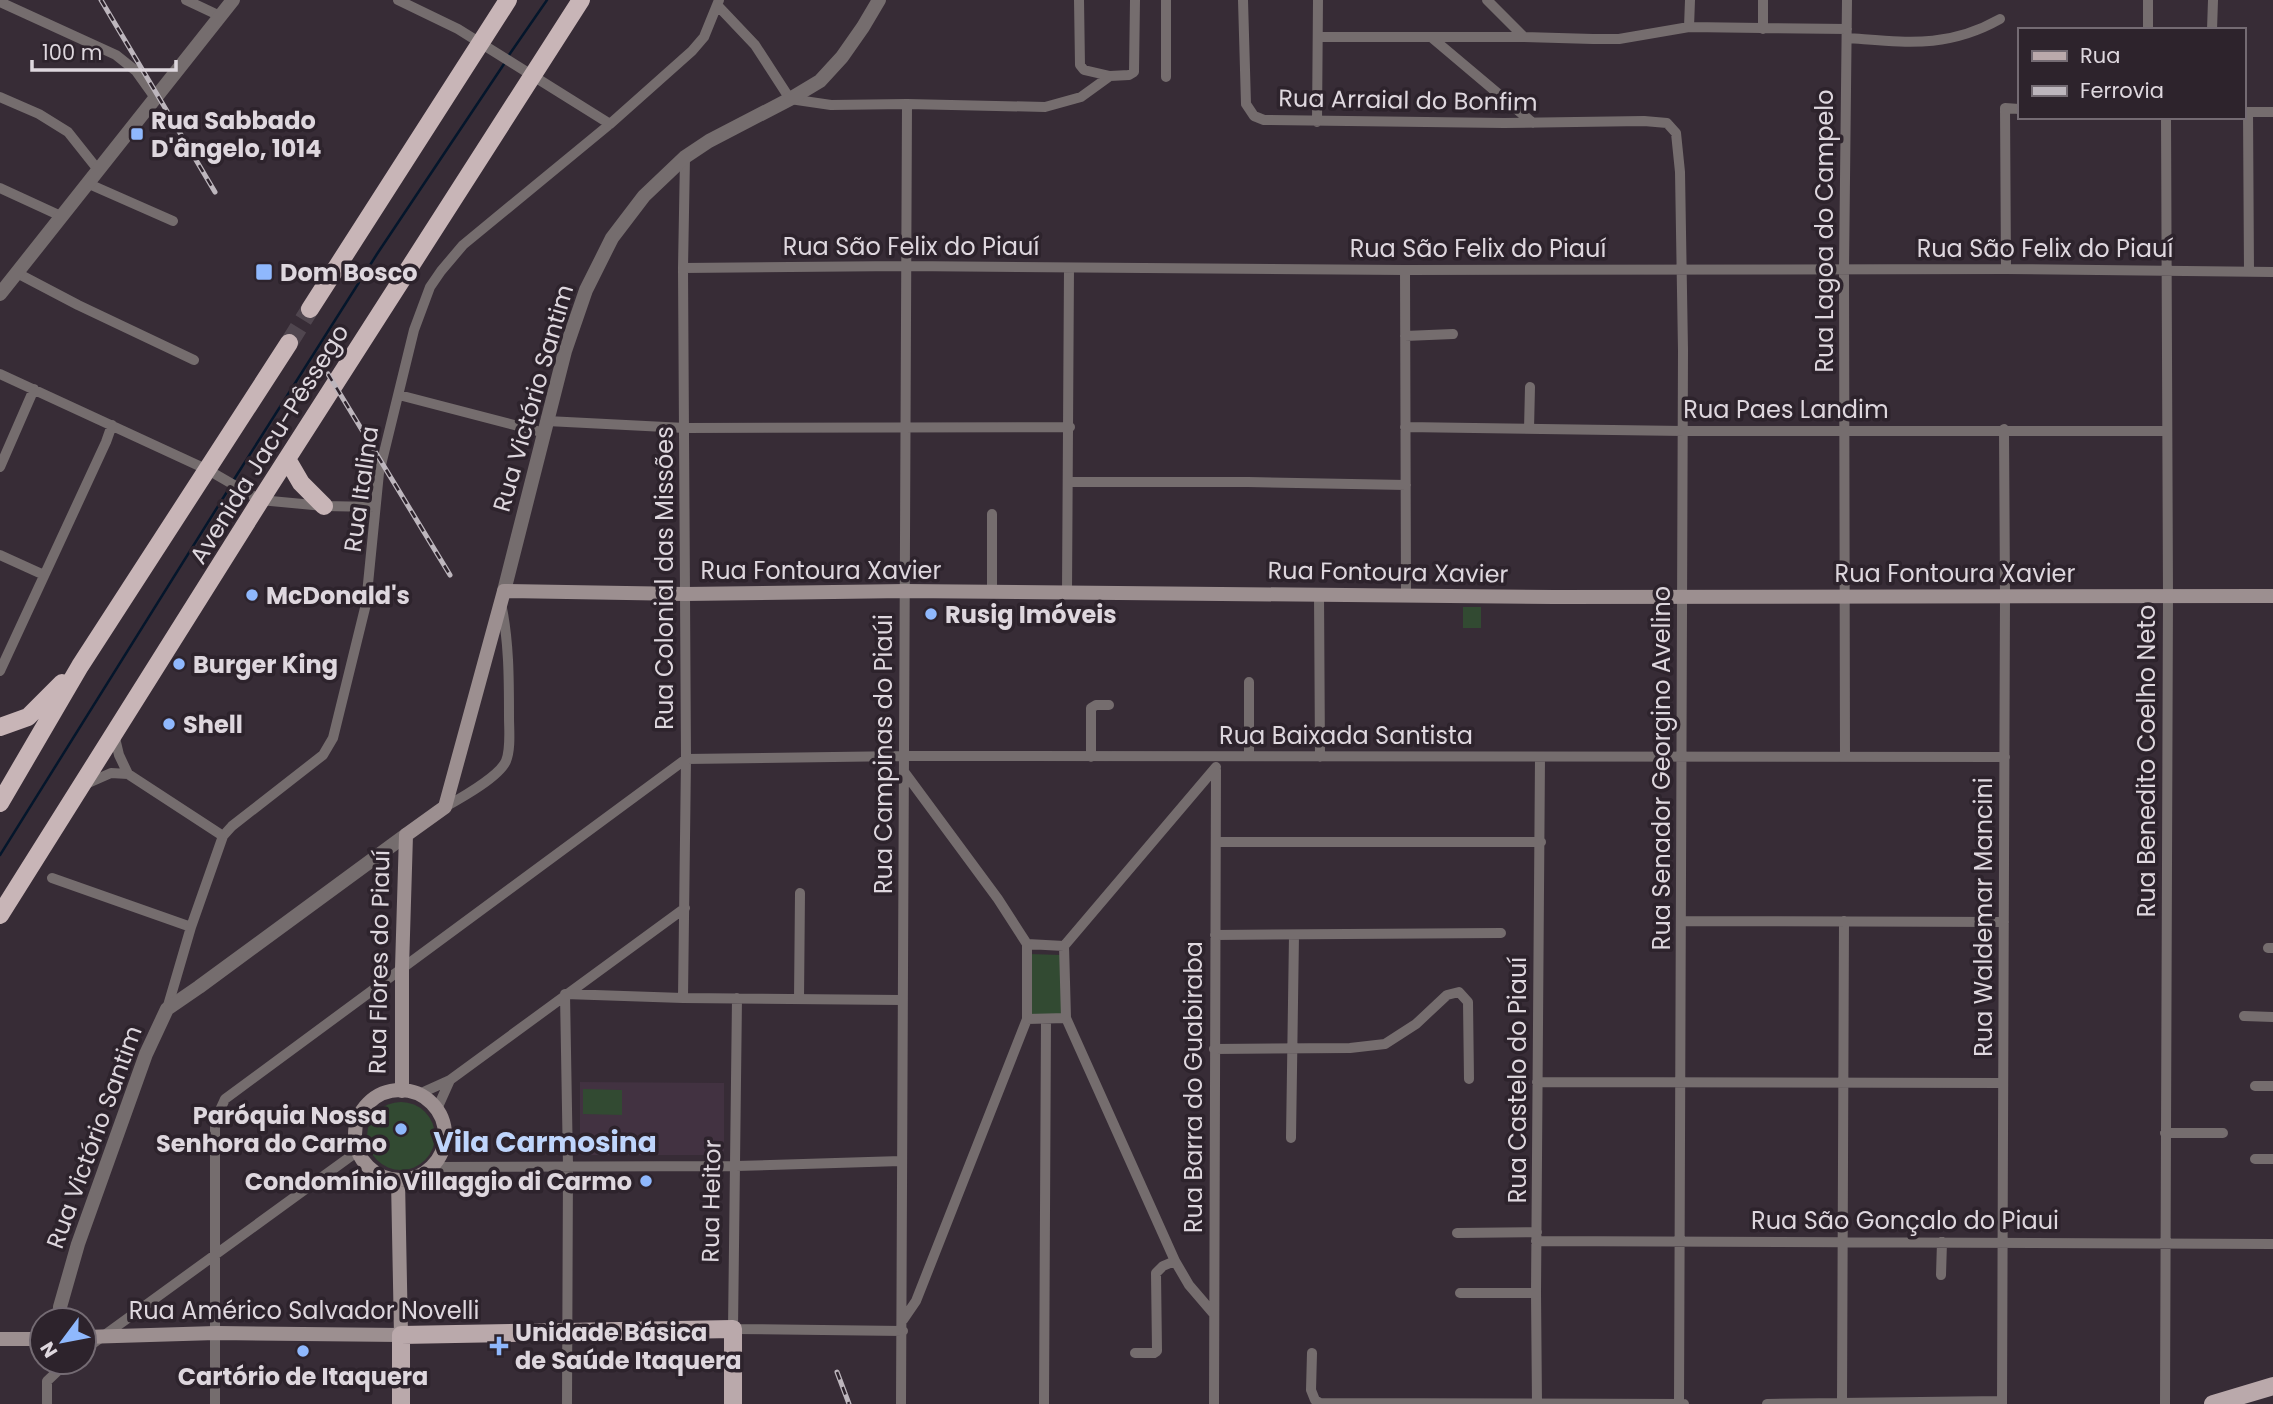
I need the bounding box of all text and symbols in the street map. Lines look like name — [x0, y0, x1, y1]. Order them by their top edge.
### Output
scale bar — [32, 28, 175, 72]
legend — [2018, 28, 2245, 119]
text: 100 m — [42, 38, 102, 67]
text: Rua — [2080, 41, 2120, 70]
text: Ferrovia — [2080, 76, 2164, 105]
street label: Rua Arraial do Bonfim — [1278, 81, 1538, 119]
street label: Rua Lagoa do Campelo — [1808, 89, 1841, 373]
place label: Rua Sabbado D'ângelo, 1014 — [151, 104, 322, 165]
marker: Rua Sabbado D'ângelo, 1014 — [129, 126, 145, 142]
street label: Rua São Felix do Piauí — [783, 230, 1039, 263]
street label: Rua São Felix do Piauí — [1350, 232, 1606, 265]
street label: Rua São Felix do Piauí — [1917, 232, 2173, 265]
place label: Dom Bosco — [280, 256, 418, 289]
marker: Dom Bosco — [254, 262, 274, 282]
street label: Rua Victório Santim — [485, 280, 581, 516]
street label: Avenida Jacu-Pêssego — [182, 318, 356, 570]
street label: Rua Paes Landim — [1683, 393, 1889, 426]
street label: Rua Italina — [336, 424, 386, 554]
street label: Rua Colonial das Missões — [648, 426, 681, 730]
street label: Rua Fontoura Xavier — [1267, 553, 1509, 591]
street label: Rua Fontoura Xavier — [701, 554, 941, 587]
street label: Rua Fontoura Xavier — [1835, 557, 2075, 590]
place label: McDonald's — [266, 579, 410, 612]
street label: Rua Senador Georgino Avelino — [1645, 586, 1678, 950]
marker: McDonald's — [244, 587, 260, 603]
place label: Rusig Imóveis — [945, 598, 1117, 631]
street label: Rua Benedito Coelho Neto — [2130, 605, 2163, 917]
marker: Rusig Imóveis — [923, 606, 939, 622]
street label: Rua Campinas do Piaúi — [867, 614, 900, 894]
place label: Burger King — [193, 648, 338, 681]
marker: Burger King — [171, 656, 187, 672]
place label: Shell — [183, 708, 243, 741]
marker: Shell — [161, 716, 177, 732]
street label: Rua Baixada Santista — [1219, 719, 1473, 752]
street label: Rua Waldemar Mancini — [1967, 777, 2000, 1057]
street label: Rua Flores do Piauí — [361, 850, 397, 1074]
street label: Rua Barra do Guabiraba — [1177, 941, 1210, 1233]
street label: Rua Castelo do Piauí — [1501, 957, 1534, 1203]
street label: Rua Victório Santim — [38, 1021, 150, 1253]
place label: Paróquia Nossa Senhora do Carmo — [156, 1099, 387, 1160]
marker: Paróquia Nossa Senhora do Carmo — [393, 1121, 409, 1137]
district label: Vila Carmosina — [433, 1123, 657, 1162]
street label: Rua Heitor — [693, 1139, 729, 1263]
place label: Condomínio Villaggio di Carmo — [245, 1165, 632, 1198]
marker: Condomínio Villaggio di Carmo — [638, 1173, 654, 1189]
street label: Rua São Gonçalo do Piaui — [1751, 1204, 2059, 1237]
street label: Rua Américo Salvador Novelli — [129, 1294, 479, 1327]
north arrow — [28, 1306, 98, 1376]
place label: Unidade Básica de Saúde Itaquera — [515, 1316, 742, 1377]
marker: Unidade Básica de Saúde Itaquera — [489, 1336, 509, 1356]
text: N — [34, 1337, 64, 1363]
marker: Cartório de Itaquera — [295, 1343, 311, 1359]
place label: Cartório de Itaquera — [178, 1360, 428, 1393]

